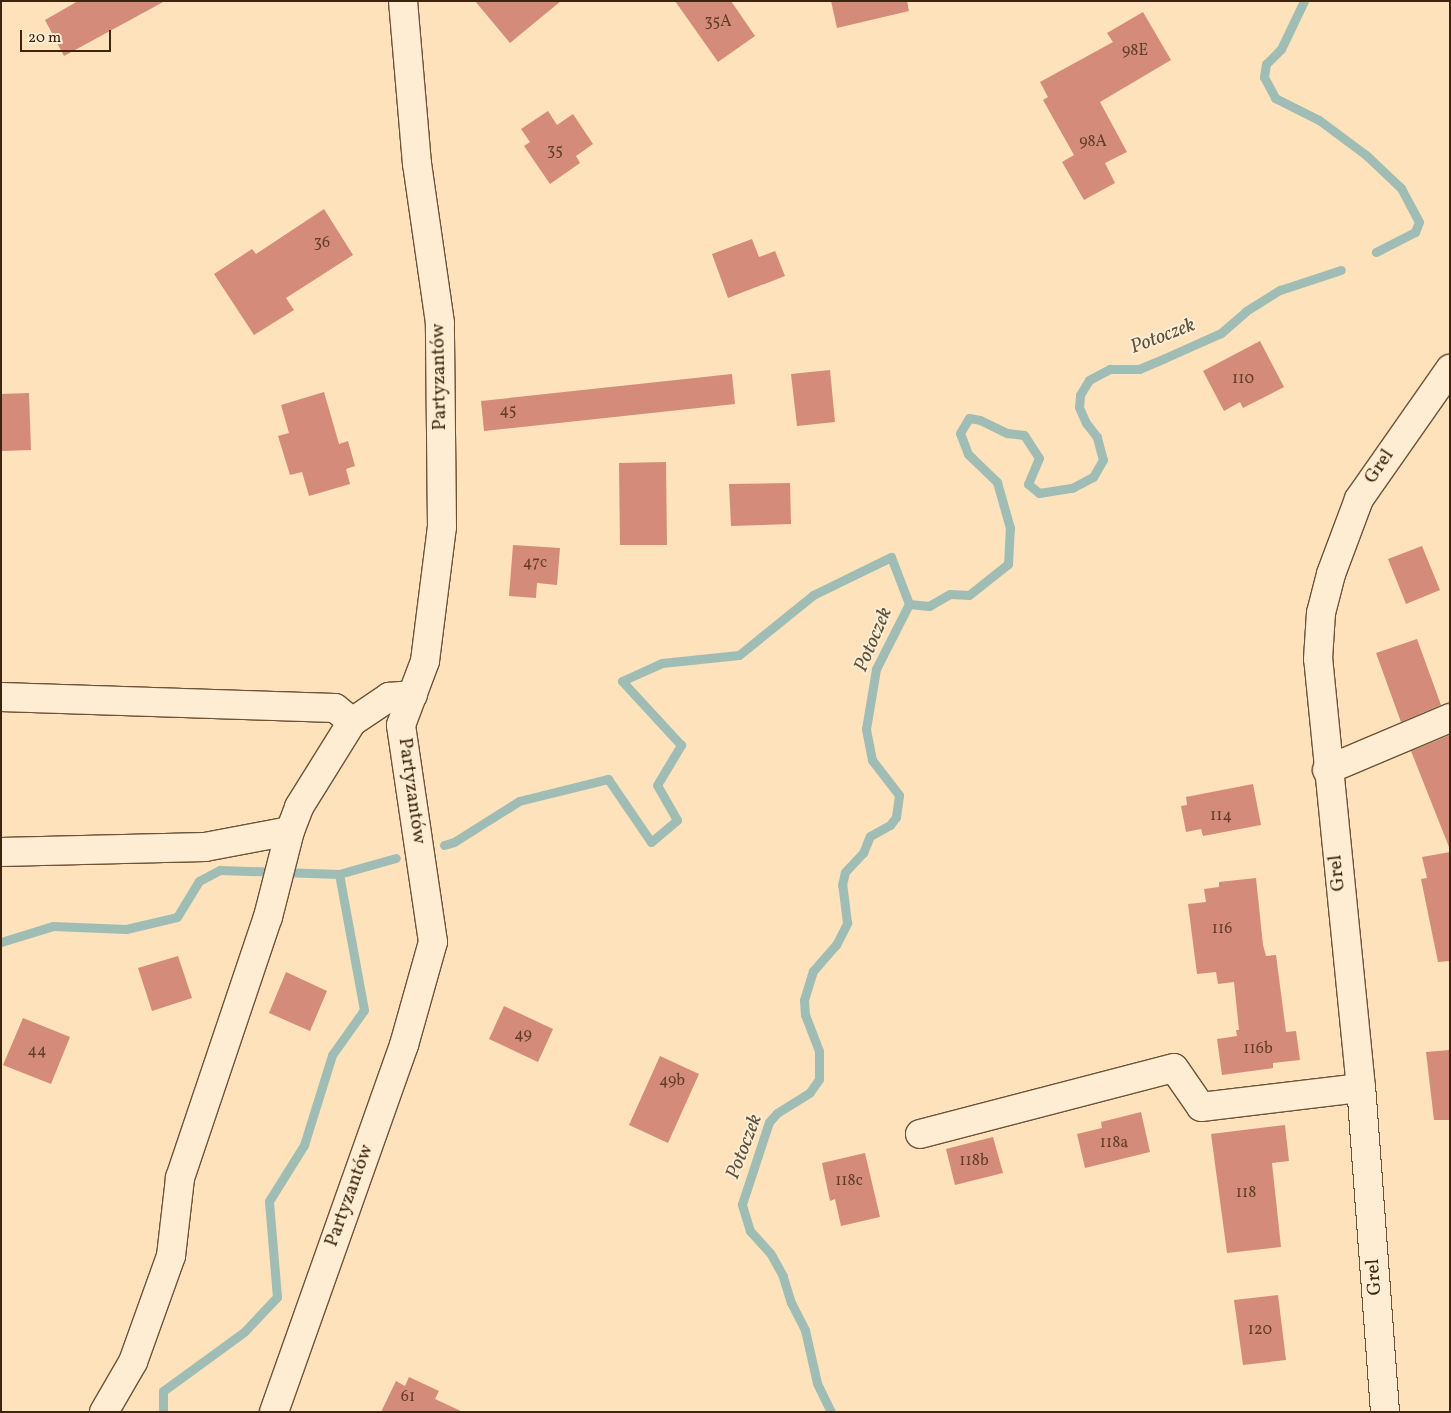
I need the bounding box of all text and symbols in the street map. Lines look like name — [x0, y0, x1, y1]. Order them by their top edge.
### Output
house number: 35A — [704, 12, 732, 32]
scale bar — [22, 20, 114, 52]
text: 20 m — [28, 28, 61, 49]
house number: 98E — [1122, 41, 1148, 61]
house number: 98A — [1079, 132, 1107, 152]
house number: 35 — [547, 141, 563, 161]
house number: 36 — [314, 233, 330, 253]
water label: Potoczek — [1127, 314, 1199, 360]
street label: Partyzantów — [428, 323, 452, 431]
house number: 110 — [1232, 369, 1254, 389]
house number: 45 — [500, 401, 516, 421]
street label: Grel — [1360, 445, 1400, 489]
house number: 47c — [523, 553, 547, 573]
water label: Potoczek — [850, 604, 898, 676]
street label: Partyzantów — [392, 737, 430, 845]
house number: 114 — [1210, 806, 1232, 826]
street label: Grel — [1325, 854, 1351, 892]
house number: 116 — [1212, 919, 1232, 939]
house number: 49 — [514, 1025, 532, 1045]
house number: 116b — [1243, 1039, 1273, 1059]
house number: 44 — [27, 1041, 47, 1061]
house number: 49b — [659, 1071, 685, 1091]
water label: Potoczek — [722, 1111, 768, 1183]
house number: 118a — [1100, 1133, 1128, 1153]
street label: Partyzantów — [321, 1142, 379, 1250]
house number: 118b — [959, 1151, 989, 1171]
house number: 118c — [835, 1171, 863, 1191]
house number: 118 — [1236, 1183, 1256, 1203]
street label: Grel — [1362, 1258, 1388, 1296]
house number: 120 — [1248, 1320, 1272, 1340]
house number: 61 — [401, 1387, 415, 1407]

